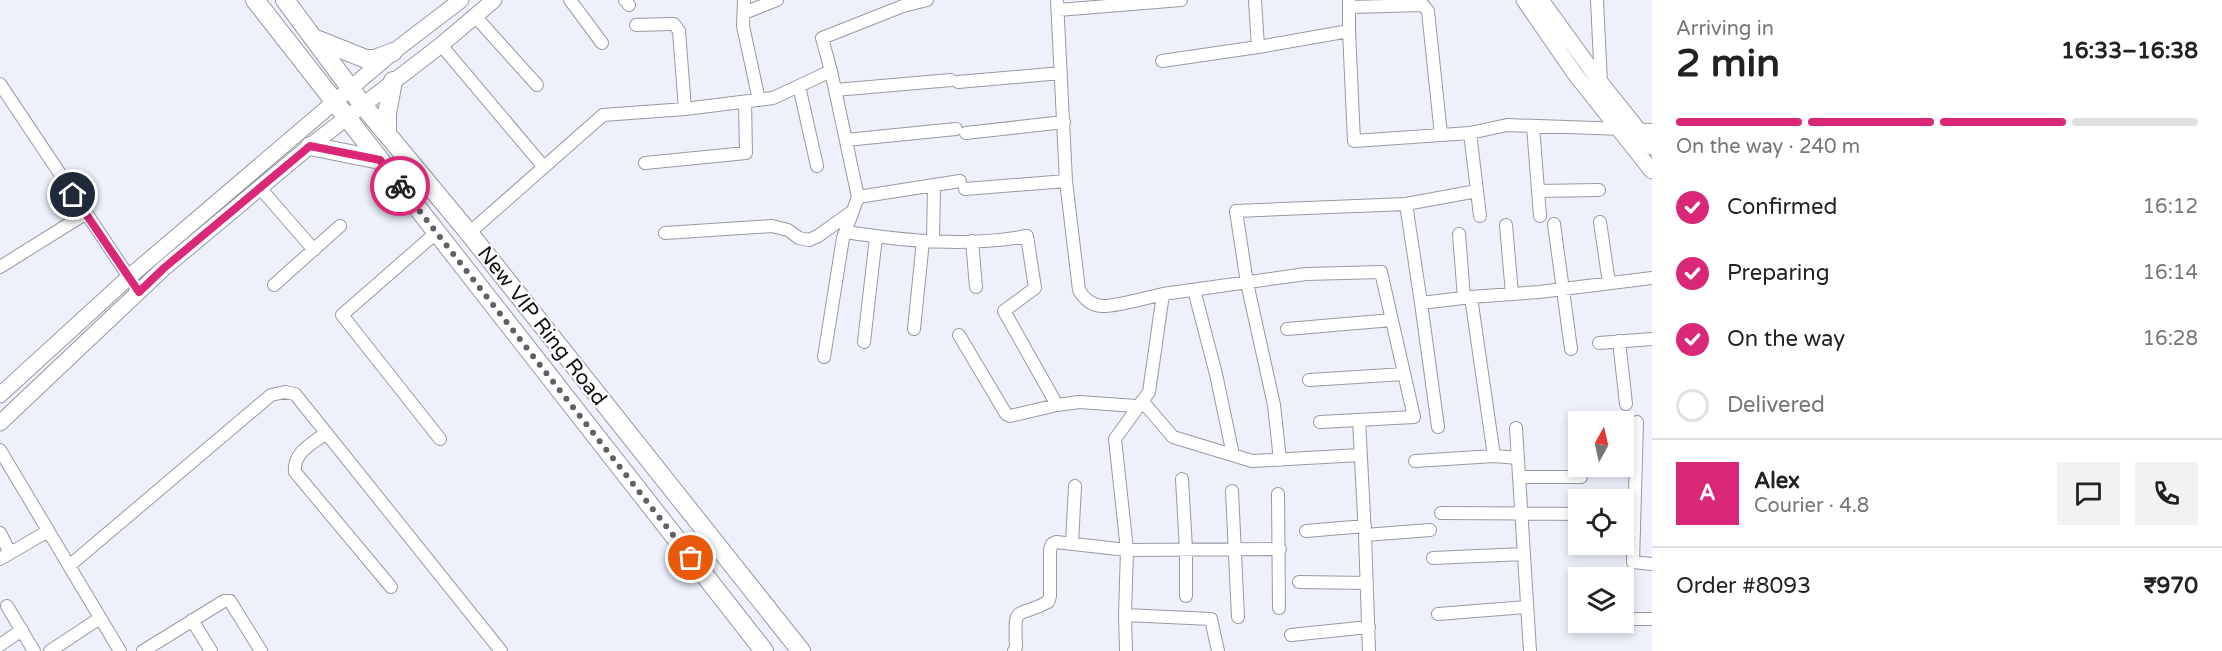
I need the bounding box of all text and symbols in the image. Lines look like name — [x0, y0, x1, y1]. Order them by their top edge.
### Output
text: Arriving in — [1676, 17, 1774, 41]
text: 16:33–16:38 — [2061, 38, 2198, 64]
text: 2 min — [1676, 40, 1780, 87]
text: On the way · 240 m — [1676, 135, 1860, 159]
courier — [370, 156, 430, 216]
pin — [47, 169, 98, 220]
icon: bike — [384, 170, 417, 203]
icon: home — [56, 178, 89, 211]
icon: check — [1676, 191, 1709, 224]
text: Confirmed — [1727, 194, 1837, 220]
text: 16:12 — [2143, 195, 2198, 219]
street label: New VIP Ring Road — [472, 241, 612, 411]
icon: check — [1676, 257, 1709, 290]
text: Preparing — [1727, 260, 1830, 286]
text: 16:14 — [2143, 261, 2198, 285]
icon: check — [1676, 323, 1709, 356]
text: On the way — [1727, 326, 1845, 352]
text: 16:28 — [2143, 327, 2198, 351]
text: Delivered — [1727, 392, 1825, 418]
north arrow — [1568, 411, 1634, 477]
map controls — [1568, 411, 1634, 633]
button: chat — [2057, 462, 2120, 525]
button: phone — [2135, 462, 2198, 525]
text: Alex — [1754, 468, 1800, 494]
text: A — [1699, 480, 1716, 506]
button: locate — [1568, 489, 1634, 555]
text: Courier · 4.8 — [1754, 494, 1869, 518]
pin — [665, 532, 716, 583]
icon: bag — [674, 541, 707, 574]
button: layers — [1568, 567, 1634, 633]
text: Order #8093 — [1676, 573, 1811, 599]
text: ₹970 — [2144, 573, 2198, 599]

